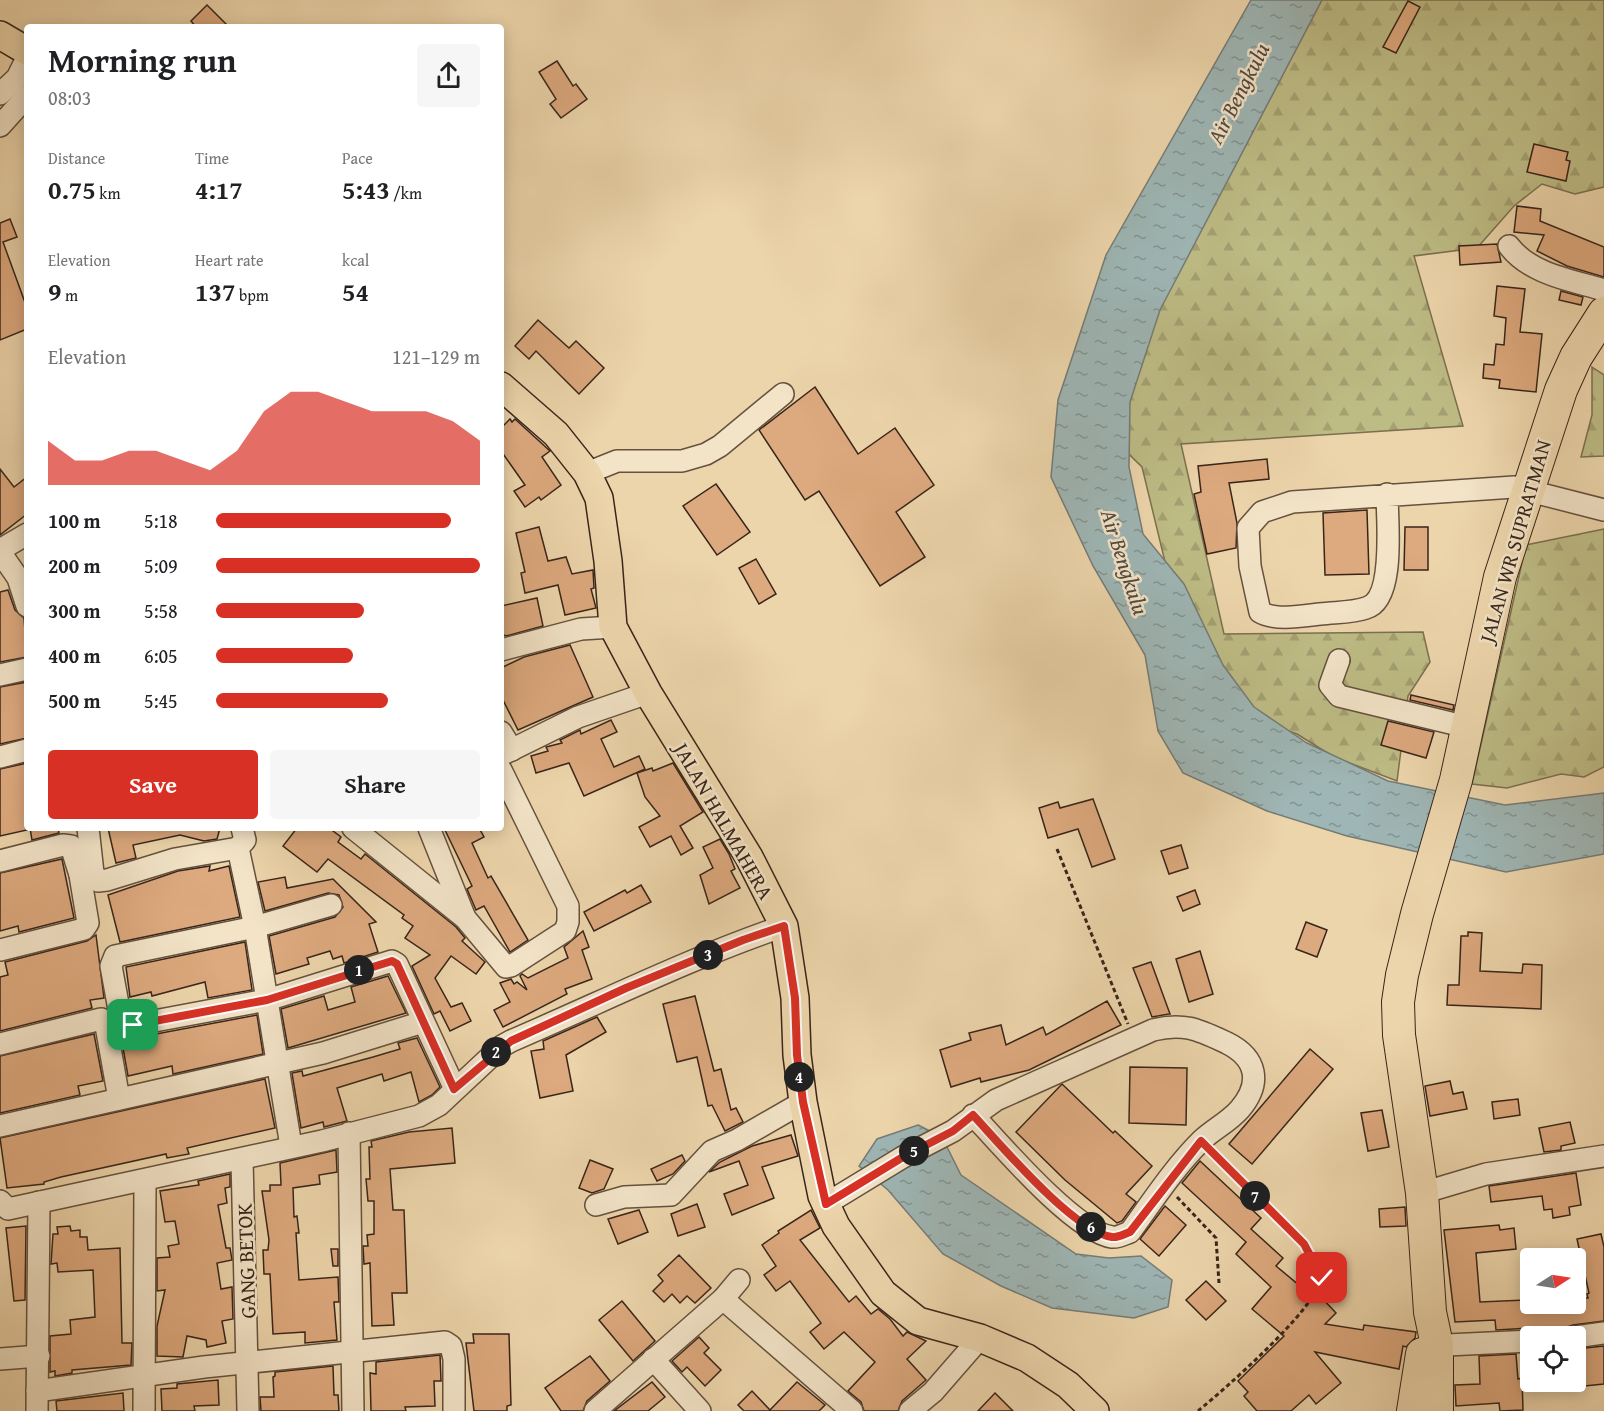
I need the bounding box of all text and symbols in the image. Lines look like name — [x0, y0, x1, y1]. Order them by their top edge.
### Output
text: Morning run — [48, 36, 237, 84]
water label: Air Bengkulu — [1198, 37, 1277, 150]
button: share — [417, 44, 480, 107]
text: 08:03 — [48, 83, 91, 112]
text: Distance — [48, 146, 105, 170]
text: Time — [195, 146, 229, 170]
text: Pace — [342, 146, 373, 170]
text: 0.75 — [48, 170, 96, 209]
text: 4:17 — [195, 170, 243, 209]
text: 5:43 — [342, 170, 390, 209]
text: km — [96, 181, 120, 205]
text: /km — [390, 181, 422, 205]
text: Elevation — [48, 248, 111, 272]
text: Heart rate — [195, 248, 264, 272]
text: kcal — [342, 248, 369, 272]
text: 9 — [48, 272, 61, 311]
text: 137 — [195, 272, 235, 311]
text: 54 — [342, 272, 369, 311]
text: m — [61, 283, 78, 307]
text: bpm — [235, 283, 269, 307]
text: Elevation — [48, 342, 126, 371]
text: 121–129 m — [392, 342, 480, 371]
street label: JALAN WR SUPRATMAN — [1470, 436, 1559, 649]
water label: Air Bengkulu — [1093, 504, 1157, 619]
text: 100 m — [48, 506, 101, 535]
text: 5:18 — [144, 506, 178, 535]
text: 200 m — [48, 551, 101, 580]
text: 5:09 — [144, 551, 178, 580]
text: 300 m — [48, 596, 101, 625]
text: 5:58 — [144, 596, 178, 625]
text: 400 m — [48, 641, 101, 670]
text: 6:05 — [144, 641, 178, 670]
text: 500 m — [48, 686, 101, 715]
text: 5:45 — [144, 686, 178, 715]
street label: JALAN HALMAHERA — [665, 734, 782, 906]
button: Save — [48, 750, 258, 819]
button: Share — [270, 750, 480, 819]
pin: 3 — [693, 940, 723, 970]
text: 3 — [704, 943, 712, 967]
pin: 1 — [344, 955, 374, 985]
text: 1 — [355, 958, 363, 982]
pin — [107, 999, 158, 1050]
icon: arrive — [116, 1008, 149, 1041]
pin: 2 — [481, 1037, 511, 1067]
text: 2 — [492, 1040, 500, 1064]
pin: 4 — [784, 1062, 814, 1092]
text: 4 — [795, 1065, 803, 1089]
pin: 5 — [899, 1136, 929, 1166]
text: 5 — [910, 1139, 918, 1163]
pin: 7 — [1240, 1181, 1270, 1211]
text: 7 — [1251, 1184, 1259, 1208]
street label: GANG BETOK — [228, 1202, 264, 1319]
pin: 6 — [1076, 1212, 1106, 1242]
text: 6 — [1087, 1215, 1095, 1239]
north arrow — [1520, 1248, 1586, 1314]
map controls — [1520, 1248, 1586, 1392]
pin — [1296, 1252, 1347, 1303]
icon: check — [1305, 1261, 1338, 1294]
button: locate — [1520, 1326, 1586, 1392]

